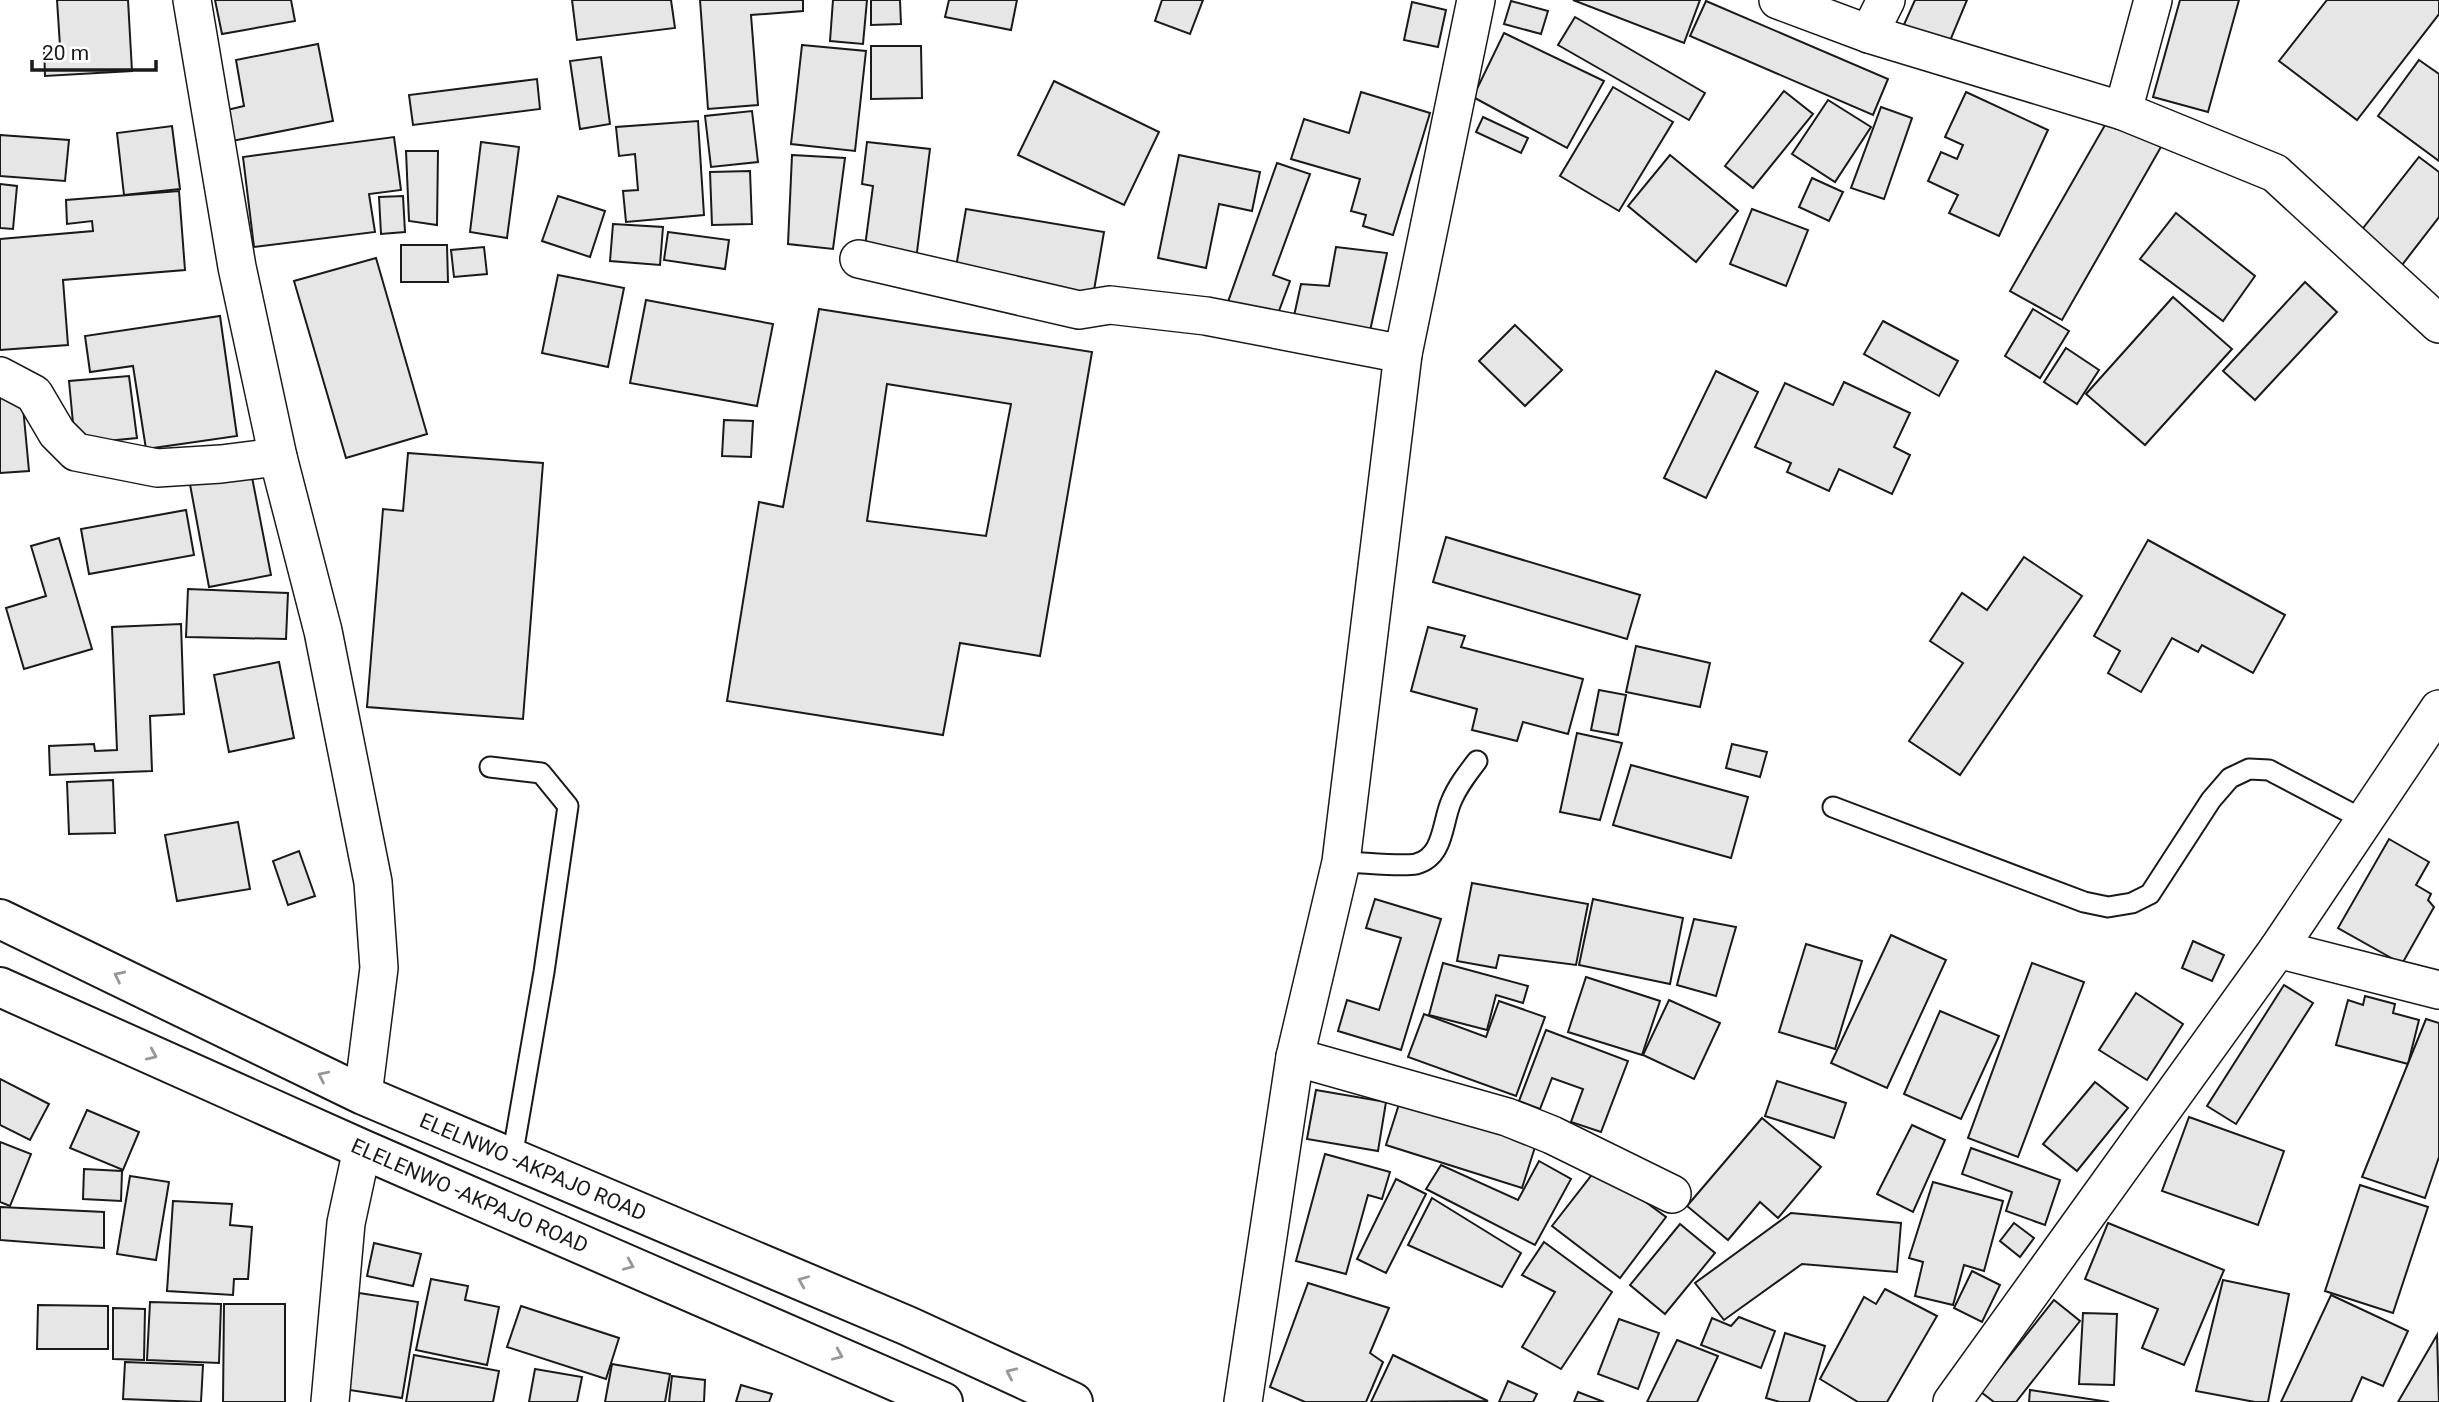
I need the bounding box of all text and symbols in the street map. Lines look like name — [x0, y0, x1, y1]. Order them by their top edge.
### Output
scale bar — [32, 28, 156, 72]
text: 20 m — [42, 41, 89, 65]
one-way arrow — [114, 971, 126, 985]
one-way arrow — [145, 1047, 157, 1061]
one-way arrow — [318, 1070, 330, 1084]
street label: ELELNWO -AKPAJO ROAD — [416, 1108, 650, 1226]
street label: ELELENWO -AKPAJO ROAD — [347, 1134, 592, 1258]
one-way arrow — [622, 1257, 634, 1271]
one-way arrow — [797, 1276, 809, 1290]
one-way arrow — [831, 1347, 843, 1361]
one-way arrow — [1005, 1368, 1018, 1382]

